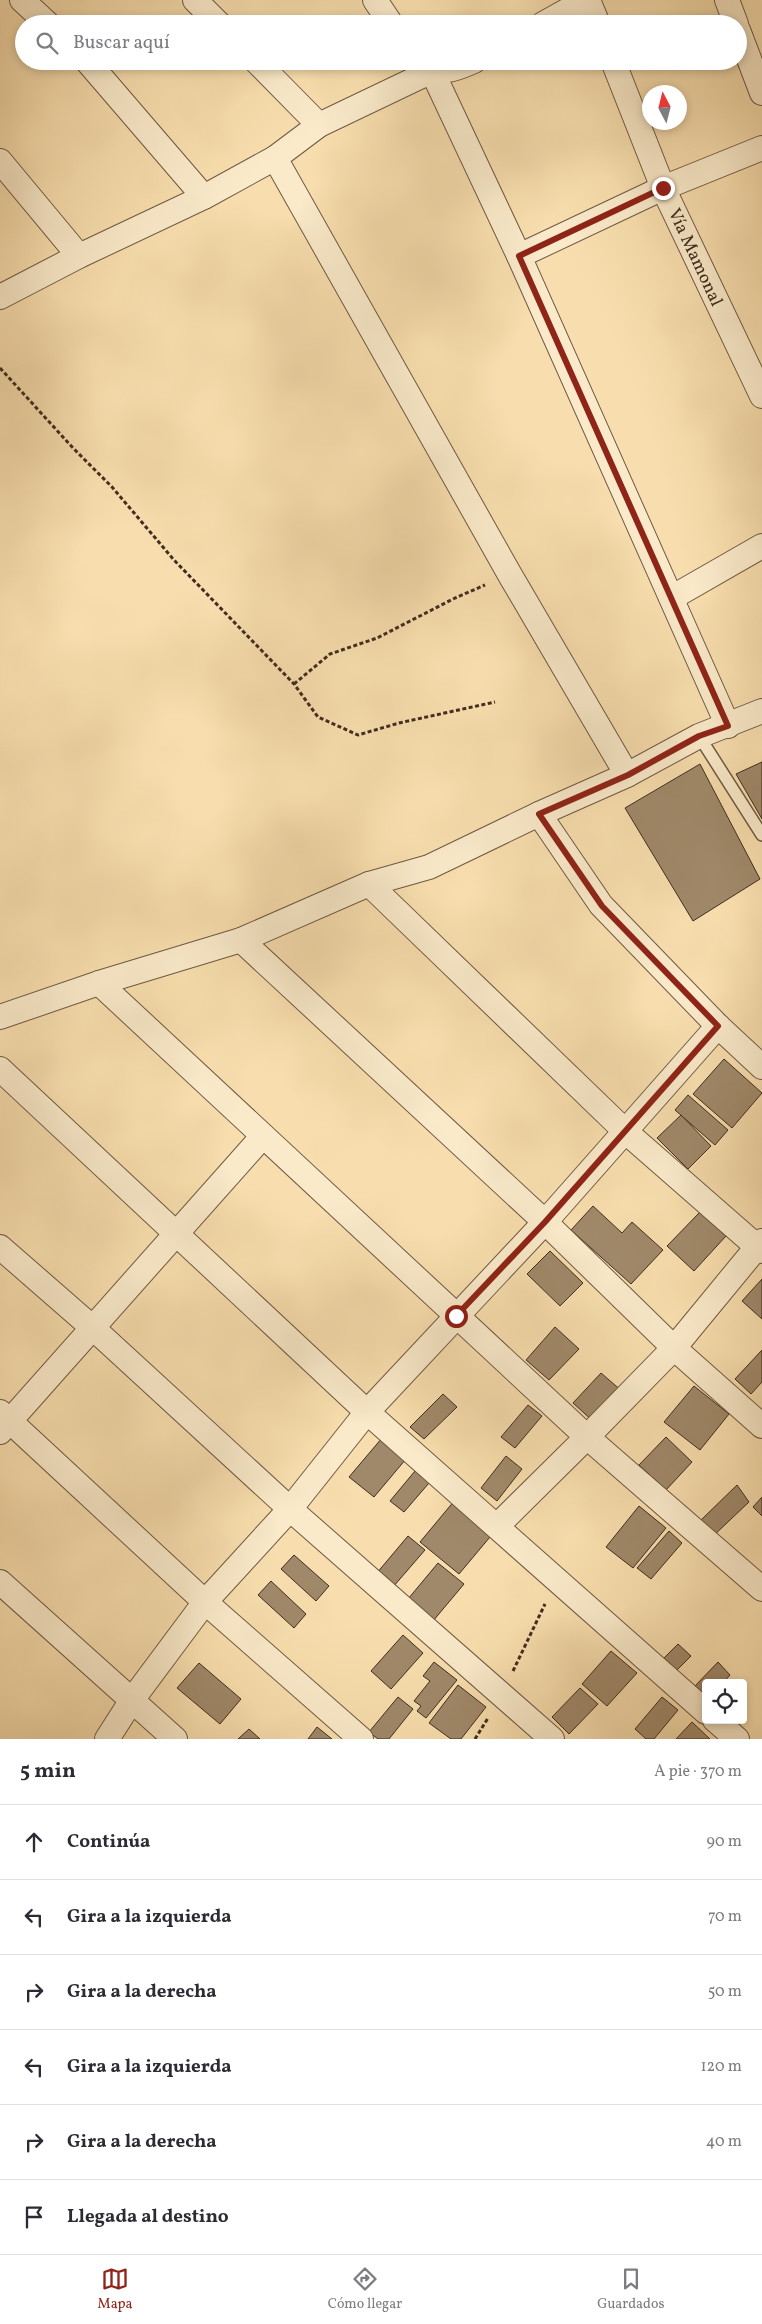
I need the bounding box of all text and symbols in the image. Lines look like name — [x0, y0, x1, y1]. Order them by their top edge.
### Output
search box — [15, 15, 747, 70]
icon: search — [33, 29, 61, 57]
text: Buscar aquí — [73, 30, 170, 56]
north arrow — [642, 85, 687, 130]
route end — [652, 177, 675, 200]
street label: Vía Mamonal — [661, 205, 728, 311]
route start — [445, 1305, 468, 1328]
map controls — [702, 1679, 747, 1724]
button: locate — [702, 1679, 747, 1724]
text: 5 min — [20, 1757, 76, 1786]
text: A pie · 370 m — [654, 1761, 742, 1783]
icon: ahead — [20, 1828, 48, 1856]
text: Continúa — [67, 1829, 150, 1855]
text: 90 m — [706, 1831, 742, 1853]
icon: left — [20, 1903, 48, 1931]
text: Gira a la izquierda — [67, 1904, 232, 1930]
text: 70 m — [708, 1906, 742, 1928]
icon: right — [20, 1978, 48, 2006]
text: Gira a la derecha — [67, 1979, 217, 2005]
text: 50 m — [708, 1981, 742, 2003]
icon: left — [20, 2053, 48, 2081]
text: Gira a la izquierda — [67, 2054, 232, 2080]
text: 120 m — [700, 2056, 742, 2078]
icon: right — [20, 2128, 48, 2156]
text: Gira a la derecha — [67, 2129, 217, 2155]
text: 40 m — [706, 2131, 742, 2153]
icon: arrive — [20, 2203, 48, 2231]
text: Llegada al destino — [67, 2204, 229, 2230]
tab: Mapa — [98, 2265, 133, 2314]
tab: Cómo llegar — [328, 2265, 402, 2314]
tab: Guardados — [597, 2265, 664, 2314]

